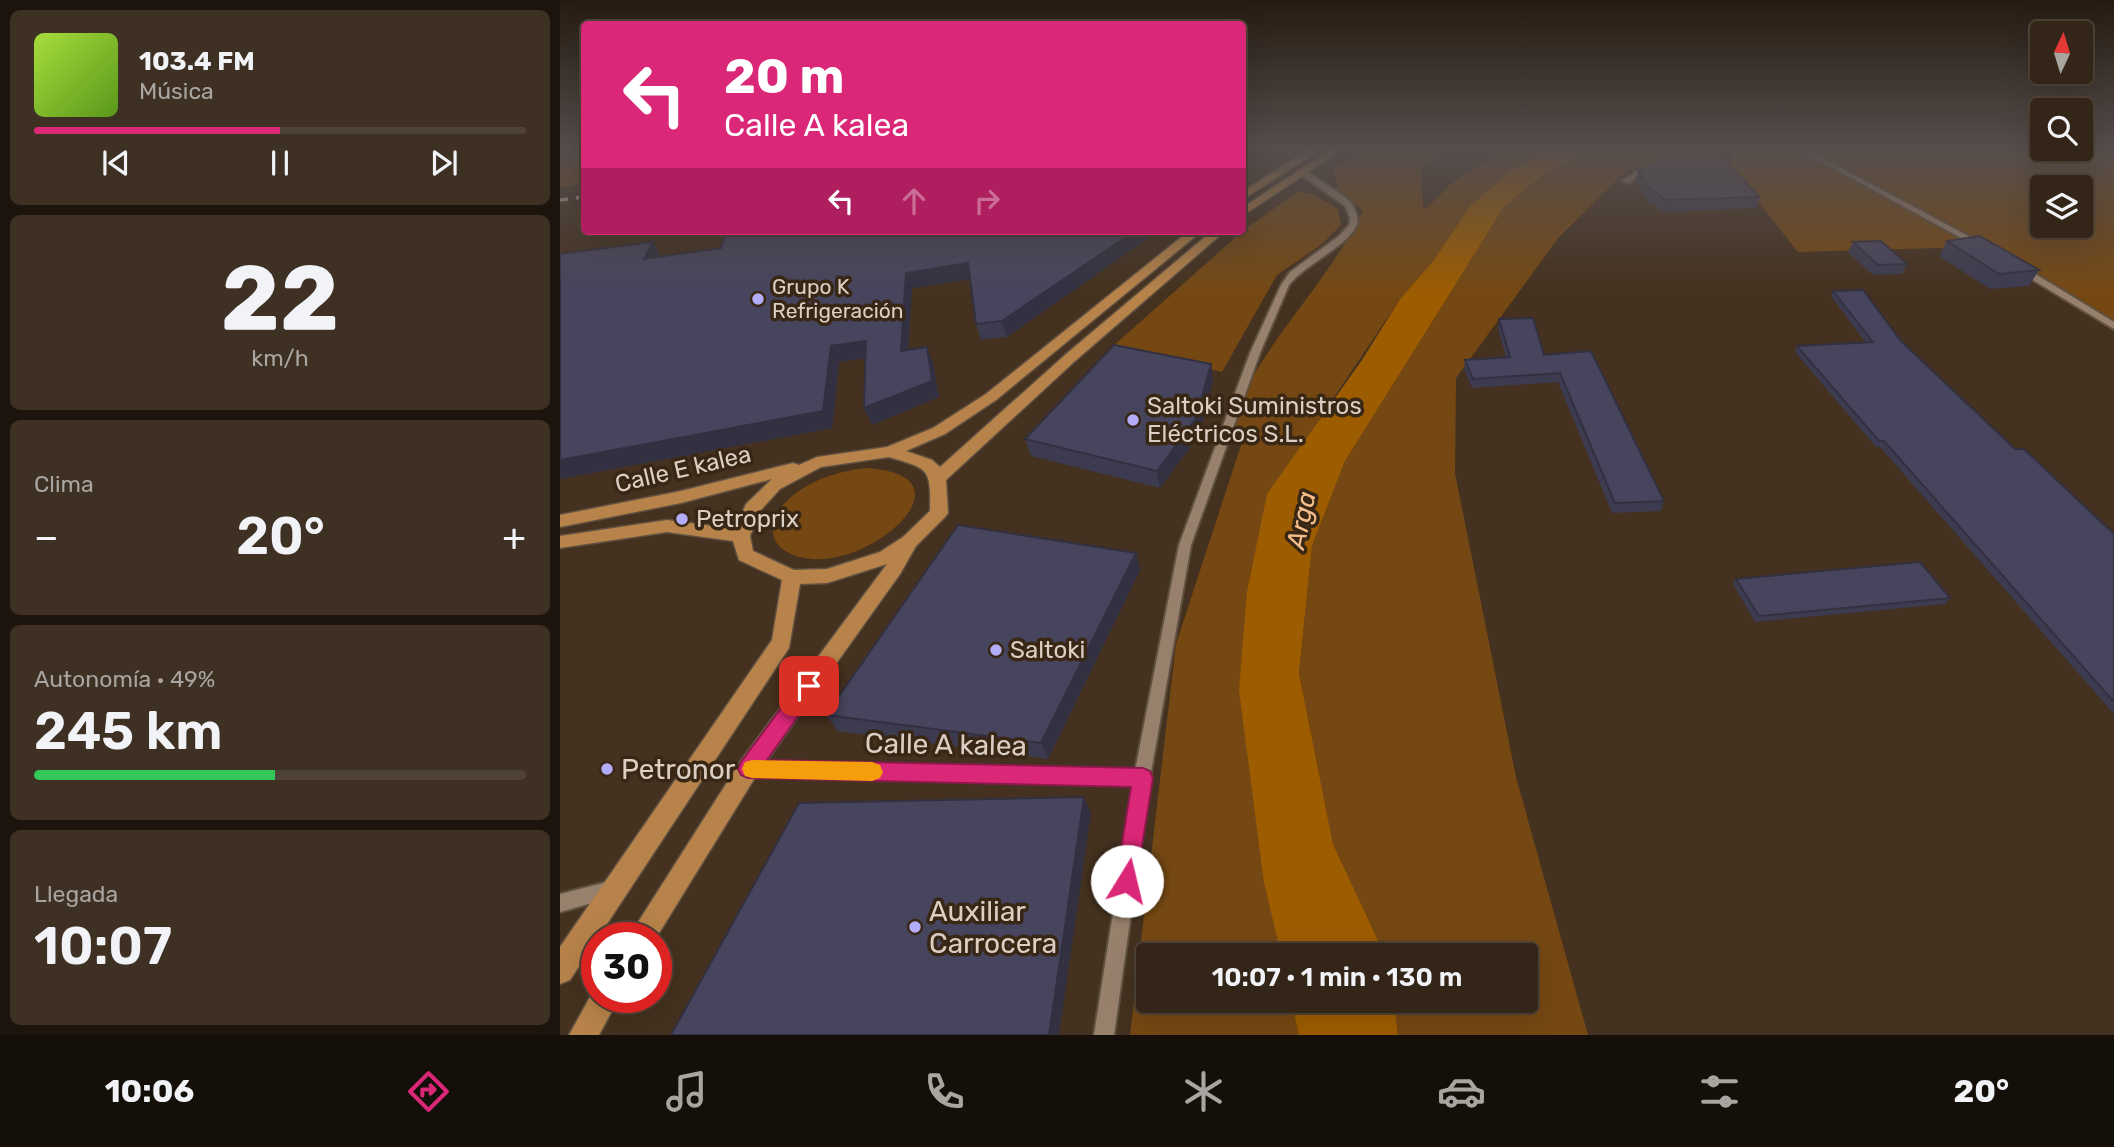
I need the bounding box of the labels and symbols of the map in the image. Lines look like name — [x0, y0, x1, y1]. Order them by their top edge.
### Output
north arrow — [2030, 21, 2093, 84]
place label: Grupo K Refrigeración — [772, 274, 904, 323]
marker: Grupo K Refrigeración — [750, 291, 766, 307]
place label: Saltoki Suministros Eléctricos S.L. — [1147, 392, 1362, 448]
marker: Saltoki Suministros Eléctricos S.L. — [1125, 412, 1141, 428]
street label: Calle E kalea — [612, 440, 754, 498]
water label: Arga — [1280, 489, 1323, 554]
place label: Petroprix — [696, 505, 799, 533]
marker: Petroprix — [674, 511, 690, 527]
place label: Saltoki — [1010, 636, 1085, 664]
marker: Saltoki — [988, 642, 1004, 658]
pin — [779, 656, 839, 716]
street label: Calle A kalea — [865, 727, 1027, 762]
place label: Petronor — [621, 753, 736, 786]
marker: Petronor — [599, 761, 615, 777]
position arrow — [1090, 844, 1164, 918]
place label: Auxiliar Carrocera — [929, 895, 1057, 960]
marker: Auxiliar Carrocera — [907, 919, 923, 935]
speed limit sign: 30 — [581, 922, 672, 1013]

